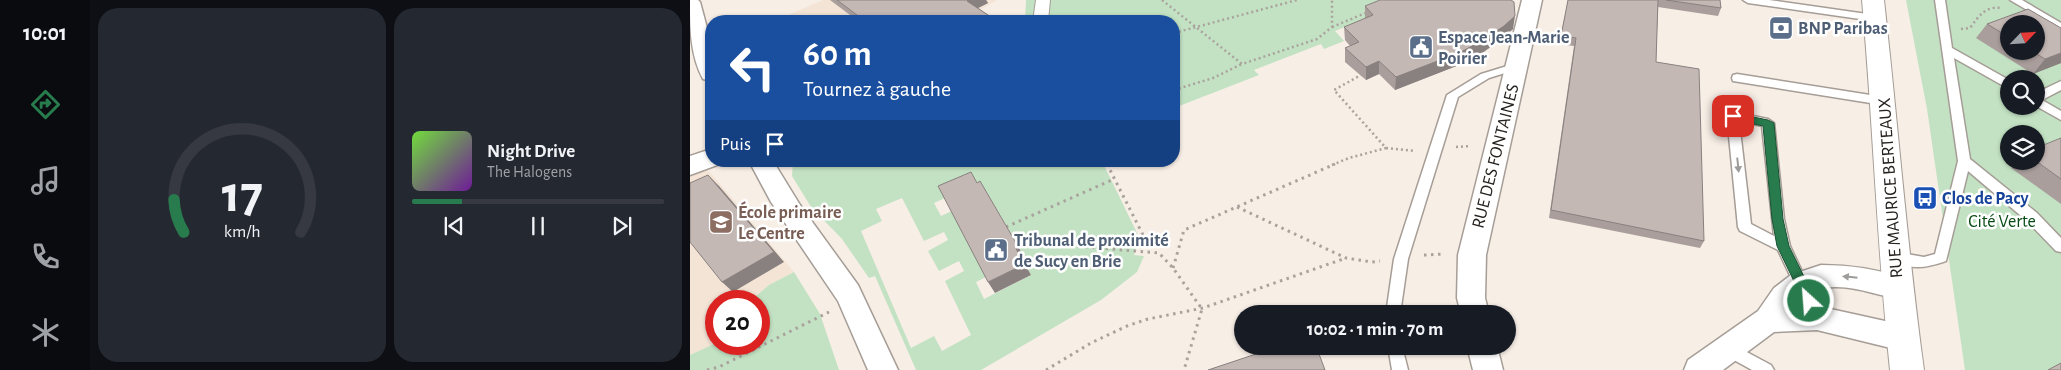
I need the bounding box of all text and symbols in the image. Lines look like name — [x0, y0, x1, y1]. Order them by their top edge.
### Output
bank icon: BNP Paribas — [1768, 15, 1794, 41]
north arrow — [2000, 15, 2045, 60]
map controls — [2000, 15, 2045, 170]
place label: BNP Paribas — [1798, 20, 1888, 38]
text: 10:01 — [23, 22, 67, 44]
place label: Espace Jean-Marie Poirier — [1438, 29, 1570, 68]
public building icon: Espace Jean-Marie Poirier — [1408, 34, 1434, 60]
icon: left — [720, 35, 785, 100]
text: 60 m — [803, 37, 872, 72]
button: search — [2000, 70, 2045, 115]
text: Tournez à gauche — [803, 78, 951, 100]
street label: RUE DES FONTAINES — [1469, 82, 1523, 230]
icon: directions — [28, 87, 63, 122]
pin — [1712, 95, 1754, 137]
street label: RUE MAURICE BERTEAUX — [1876, 97, 1906, 279]
icon: arrive — [1719, 102, 1747, 130]
button: layers — [2000, 125, 2045, 170]
icon: arrive — [761, 130, 789, 158]
text: Puis — [720, 135, 751, 154]
text: Night Drive — [487, 142, 575, 161]
one-way arrow — [1734, 157, 1742, 173]
icon: music — [28, 163, 63, 198]
text: The Halogens — [487, 164, 572, 180]
text: 17 — [221, 169, 263, 221]
bus stop icon: Clos de Pacy — [1912, 185, 1938, 211]
place label: Clos de Pacy — [1942, 190, 2029, 208]
place label: École primaire Le Centre — [738, 201, 841, 243]
school or university icon: École primaire Le Centre — [708, 209, 734, 235]
icon: previous — [440, 212, 468, 240]
icon: pause — [524, 212, 552, 240]
icon: next — [608, 212, 636, 240]
park label: Cité Verte — [1968, 213, 2036, 231]
text: km/h — [224, 223, 260, 241]
place label: Tribunal de proximité de Sucy en Brie — [1014, 232, 1169, 271]
public building icon: Tribunal de proximité de Sucy en Brie — [983, 237, 1009, 263]
icon: phone — [28, 239, 63, 274]
one-way arrow — [1841, 273, 1857, 281]
position arrow — [1782, 274, 1834, 326]
speed limit sign: 20 — [705, 290, 770, 355]
icon: climate — [28, 315, 63, 350]
text: 10:02 · 1 min · 70 m — [1307, 320, 1443, 339]

